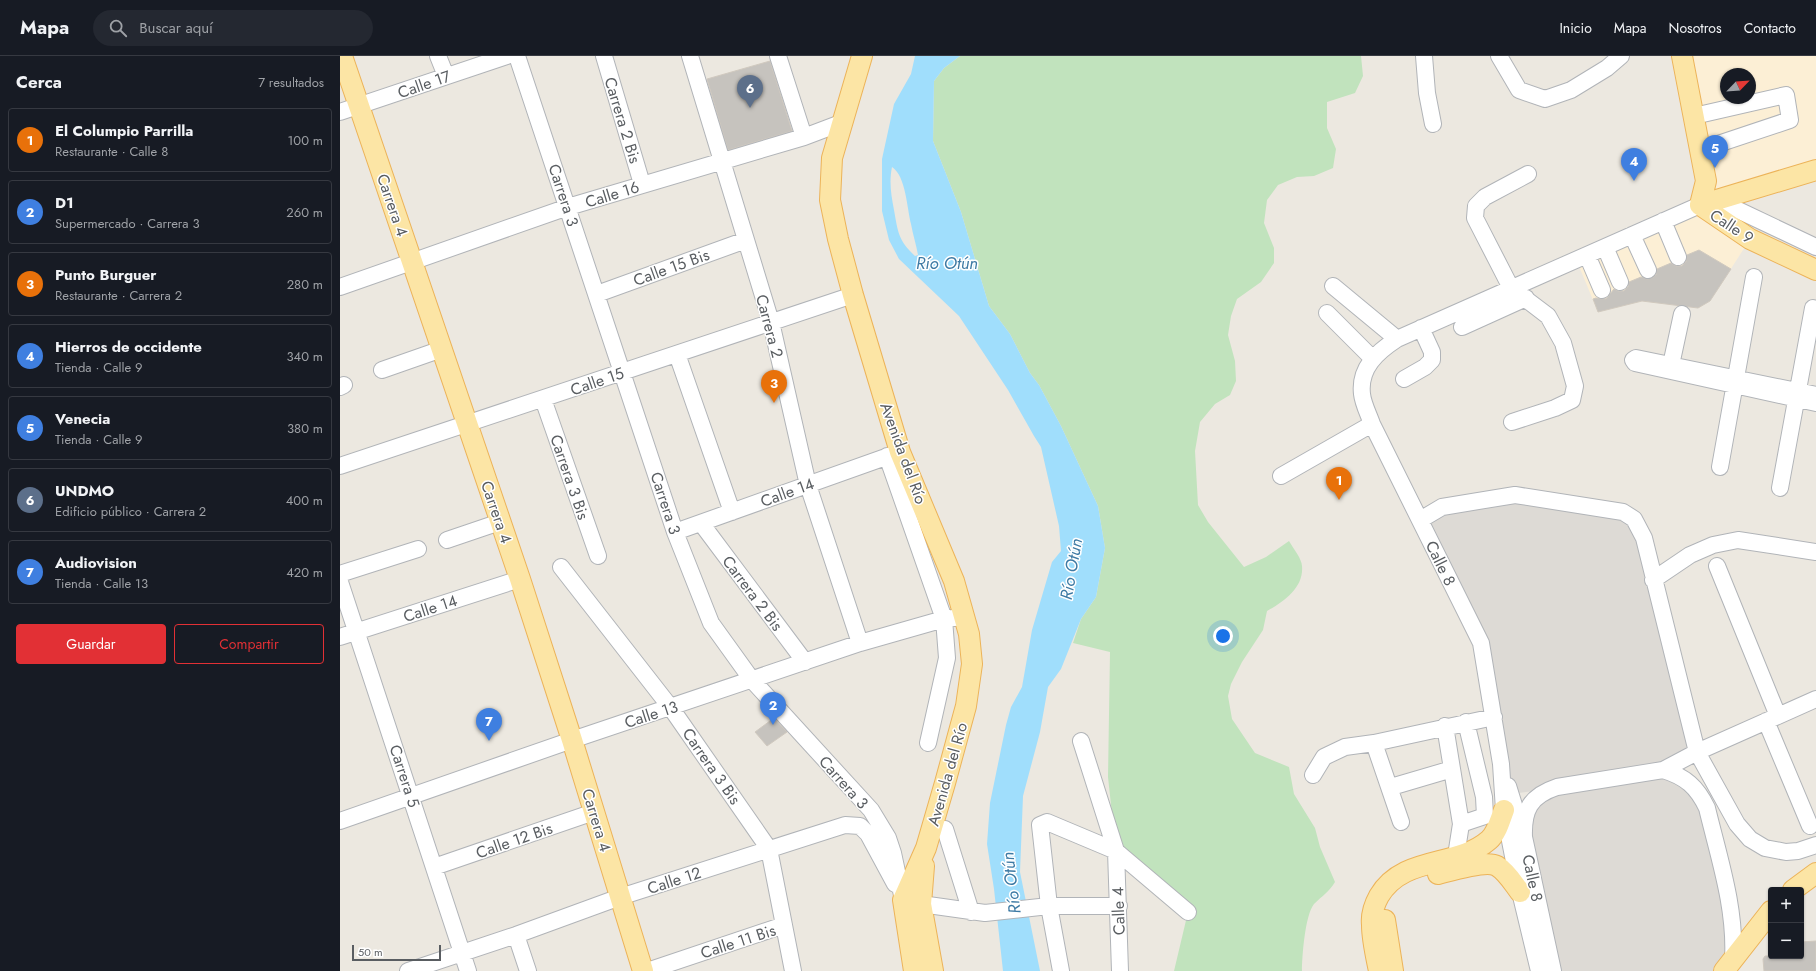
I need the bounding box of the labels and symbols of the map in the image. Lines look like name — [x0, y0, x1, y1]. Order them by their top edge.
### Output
street label: Calle 17 — [395, 65, 454, 104]
north arrow — [1720, 68, 1756, 104]
street label: Carrera 2 Bis — [599, 74, 647, 166]
pin: 6 — [737, 75, 763, 108]
pin: 5 — [1702, 135, 1728, 168]
pin: 4 — [1621, 148, 1647, 181]
street label: Carrera 3 — [543, 161, 584, 230]
street label: Carrera 4 — [371, 171, 414, 240]
street label: Calle 16 — [582, 175, 642, 214]
street label: Calle 9 — [1705, 204, 1758, 249]
street label: Calle 15 Bis — [630, 243, 713, 292]
water label: Río Otún — [916, 251, 978, 275]
street label: Carrera 2 — [750, 292, 789, 360]
street label: Calle 15 — [567, 362, 627, 401]
pin: 3 — [761, 370, 787, 403]
street label: Avenida del Río — [874, 399, 933, 507]
street label: Carrera 3 Bis — [544, 431, 595, 523]
pin: 1 — [1326, 467, 1352, 500]
street label: Carrera 3 — [645, 469, 686, 538]
street label: Calle 14 — [757, 472, 817, 513]
street label: Carrera 4 — [475, 478, 518, 547]
water label: Río Otún — [1054, 536, 1088, 602]
street label: Calle 8 — [1420, 537, 1461, 590]
street label: Carrera 2 Bis — [717, 551, 789, 636]
street label: Calle 14 — [400, 589, 460, 628]
your location — [1213, 626, 1233, 646]
pin: 2 — [760, 692, 786, 725]
street label: Calle 13 — [621, 695, 681, 734]
pin: 7 — [476, 708, 502, 741]
street label: Avenida del Río — [922, 719, 973, 829]
street label: Carrera 3 Bis — [677, 723, 746, 809]
street label: Carrera 5 — [384, 742, 425, 810]
street label: Carrera 3 — [814, 751, 874, 814]
street label: Carrera 4 — [576, 786, 617, 855]
street label: Calle 12 Bis — [473, 817, 556, 864]
water label: Río Otún — [995, 851, 1027, 915]
street label: Calle 8 — [1516, 852, 1549, 904]
street label: Calle 12 — [644, 861, 704, 900]
street label: Calle 4 — [1106, 886, 1131, 936]
street label: Calle 11 Bis — [698, 919, 779, 964]
scale bar — [352, 943, 441, 962]

